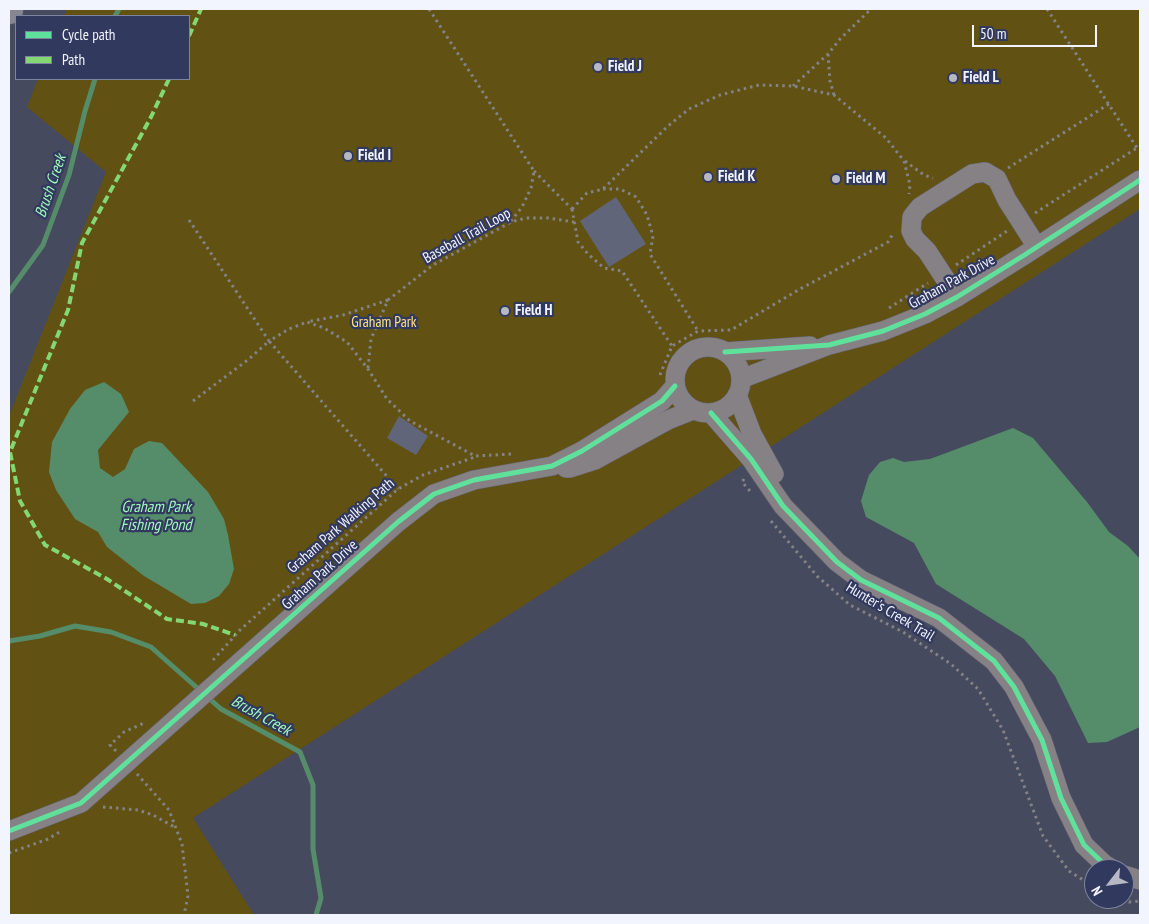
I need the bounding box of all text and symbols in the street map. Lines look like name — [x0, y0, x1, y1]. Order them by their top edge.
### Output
legend — [15, 15, 190, 80]
scale bar — [974, 15, 1099, 47]
text: 50 m — [980, 24, 1006, 43]
text: Cycle path — [62, 25, 115, 44]
text: Path — [62, 50, 85, 69]
place label: Field J — [608, 58, 642, 76]
marker: Field J — [592, 61, 604, 73]
place label: Field L — [963, 69, 999, 87]
marker: Field L — [947, 72, 959, 84]
place label: Field I — [358, 147, 391, 165]
marker: Field I — [342, 150, 354, 162]
water label: Brush Creek — [31, 152, 71, 220]
place label: Field K — [718, 168, 755, 186]
place label: Field M — [846, 170, 885, 188]
marker: Field K — [702, 171, 714, 183]
marker: Field M — [830, 173, 842, 185]
street label: Baseball Trail Loop — [420, 204, 514, 268]
street label: Graham Park Drive — [906, 251, 998, 313]
place label: Field H — [515, 302, 552, 320]
marker: Field H — [499, 305, 511, 317]
park label: Graham Park — [351, 314, 417, 332]
street label: Graham Park Walking Path — [284, 475, 398, 577]
water label: Graham Park Fishing Pond — [121, 497, 191, 535]
street label: Graham Park Drive — [278, 536, 362, 614]
street label: Hunter's Creek Trail — [843, 579, 937, 645]
water label: Brush Creek — [228, 692, 294, 740]
north arrow — [1084, 859, 1134, 909]
text: N — [1087, 883, 1107, 899]

